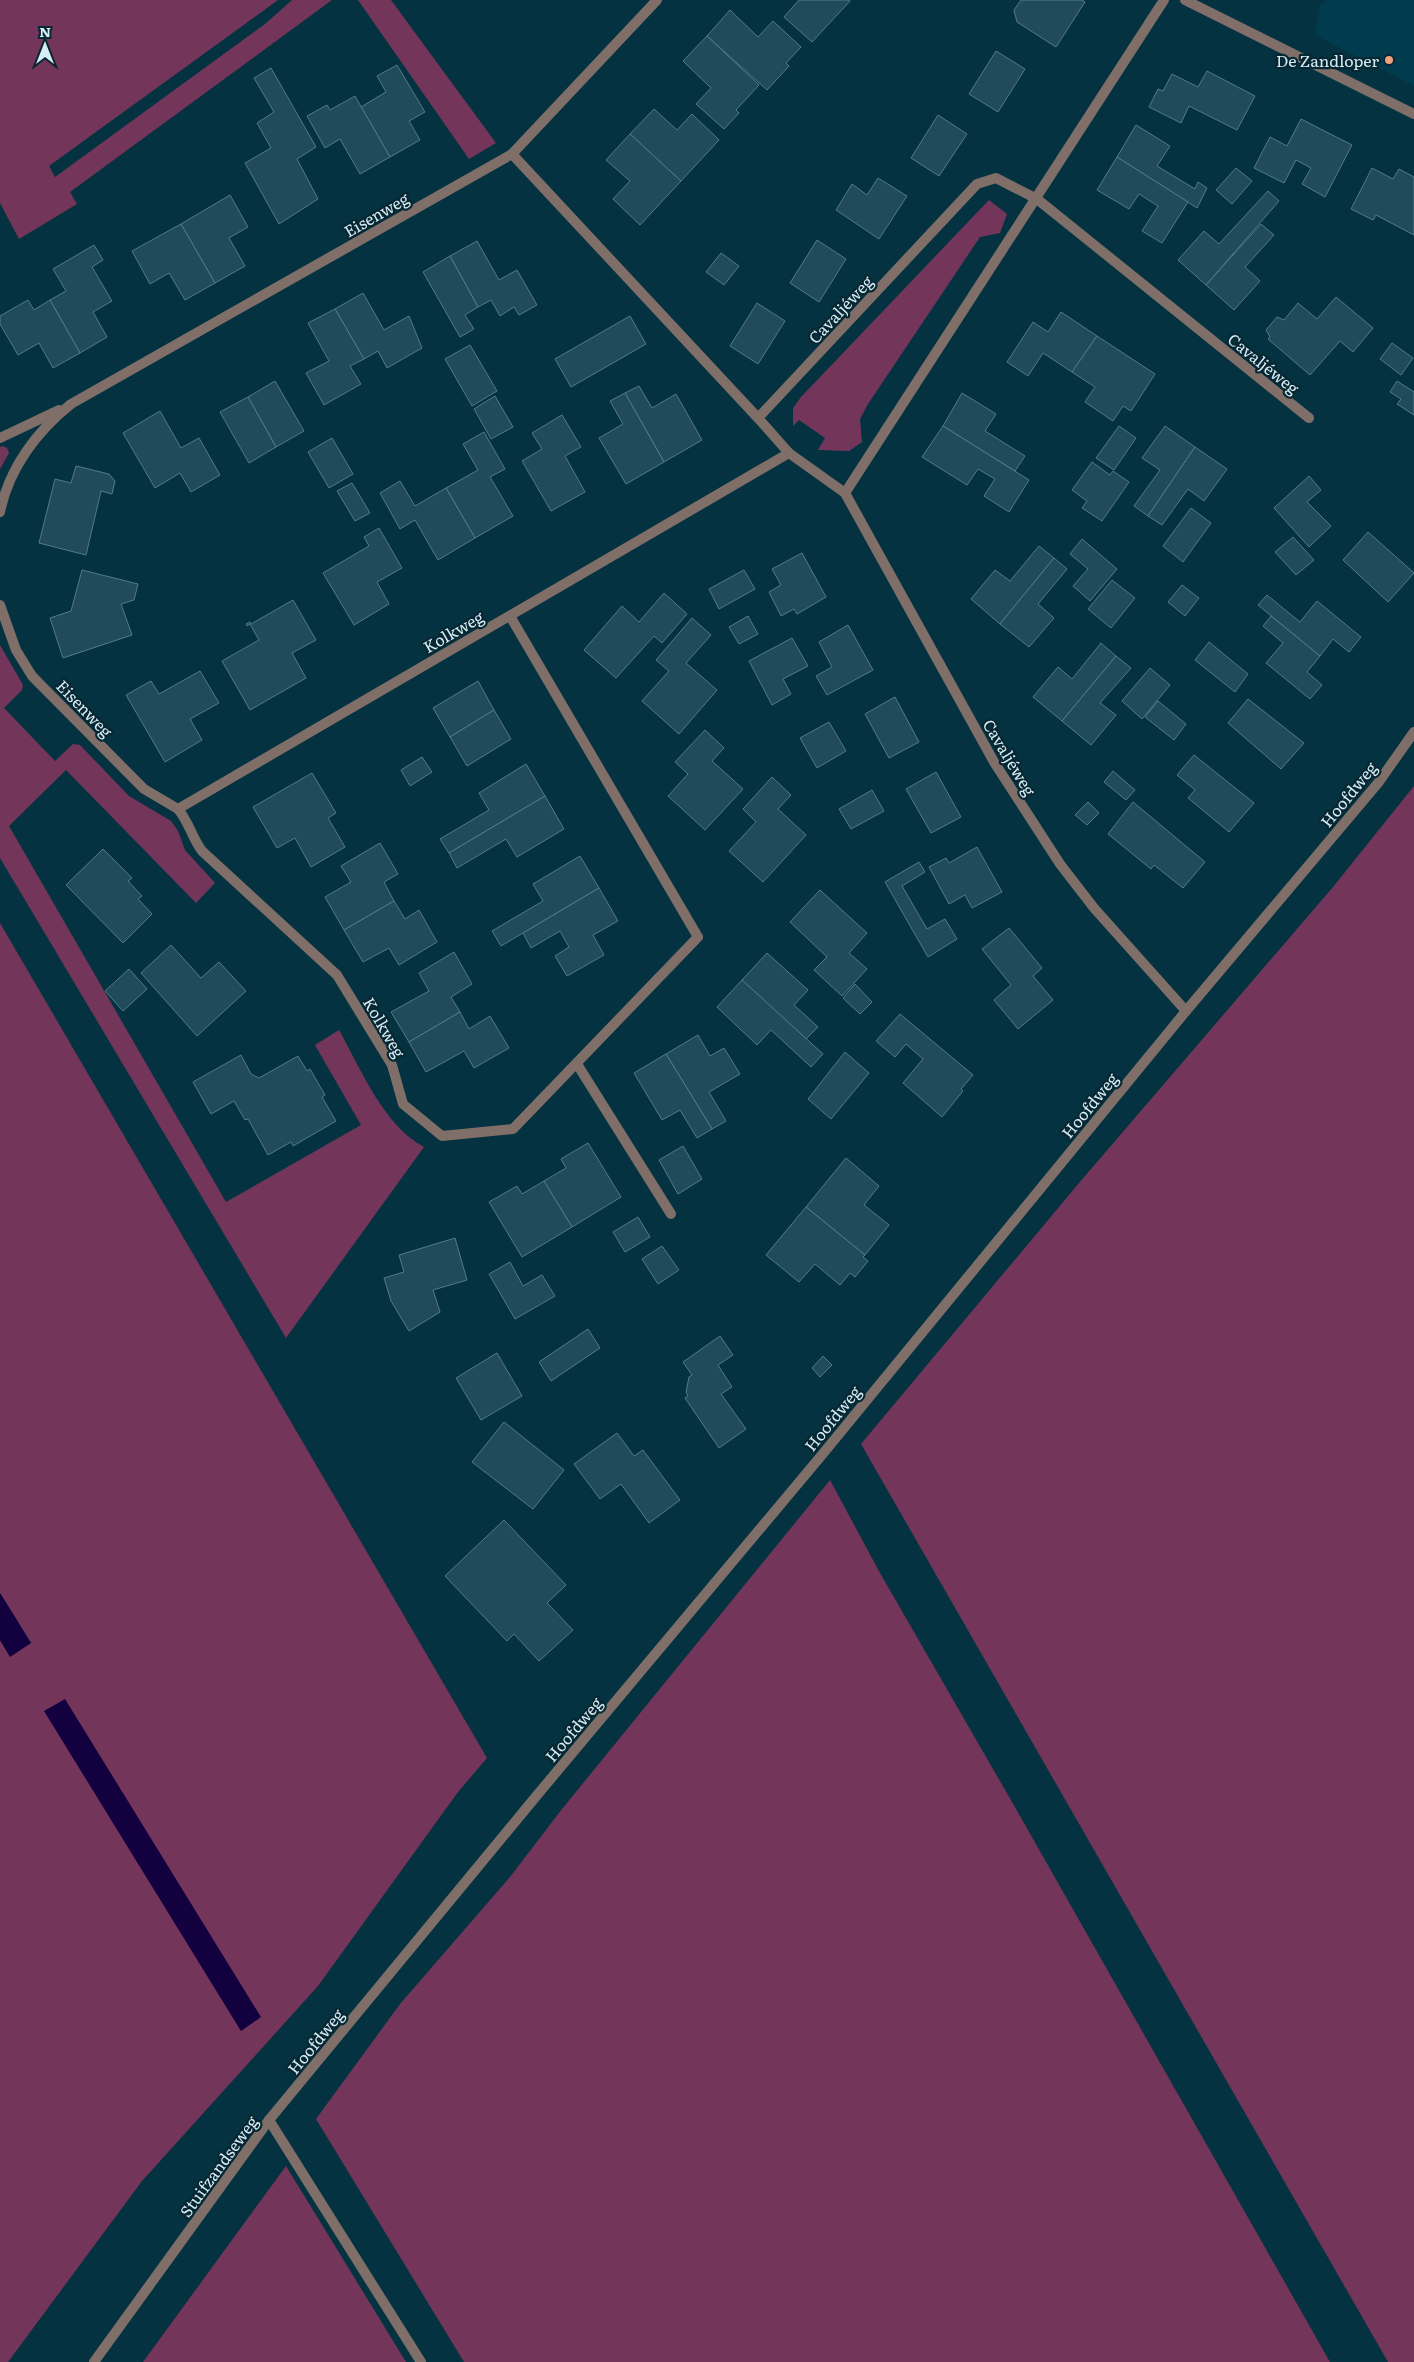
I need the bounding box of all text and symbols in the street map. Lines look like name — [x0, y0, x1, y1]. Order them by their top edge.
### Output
north arrow — [20, 20, 70, 70]
text: N — [39, 21, 51, 41]
place label: De Zandloper — [1276, 48, 1379, 72]
marker: De Zandloper — [1383, 54, 1395, 66]
street label: Eisenweg — [339, 186, 413, 242]
street label: Cavaljéweg — [802, 269, 878, 348]
street label: Cavaljéweg — [1223, 327, 1305, 399]
street label: Kolkweg — [418, 604, 488, 658]
street label: Eisenweg — [51, 674, 119, 742]
street label: Cavaljéweg — [978, 714, 1042, 800]
street label: Hoofdweg — [1314, 756, 1382, 832]
street label: Kolkweg — [358, 992, 412, 1062]
street label: Hoofdweg — [1055, 1067, 1123, 1143]
street label: Hoofdweg — [798, 1380, 866, 1456]
street label: Hoofdweg — [539, 1691, 607, 1767]
street label: Hoofdweg — [281, 2003, 349, 2079]
street label: Stuifzandseweg — [173, 2110, 263, 2222]

